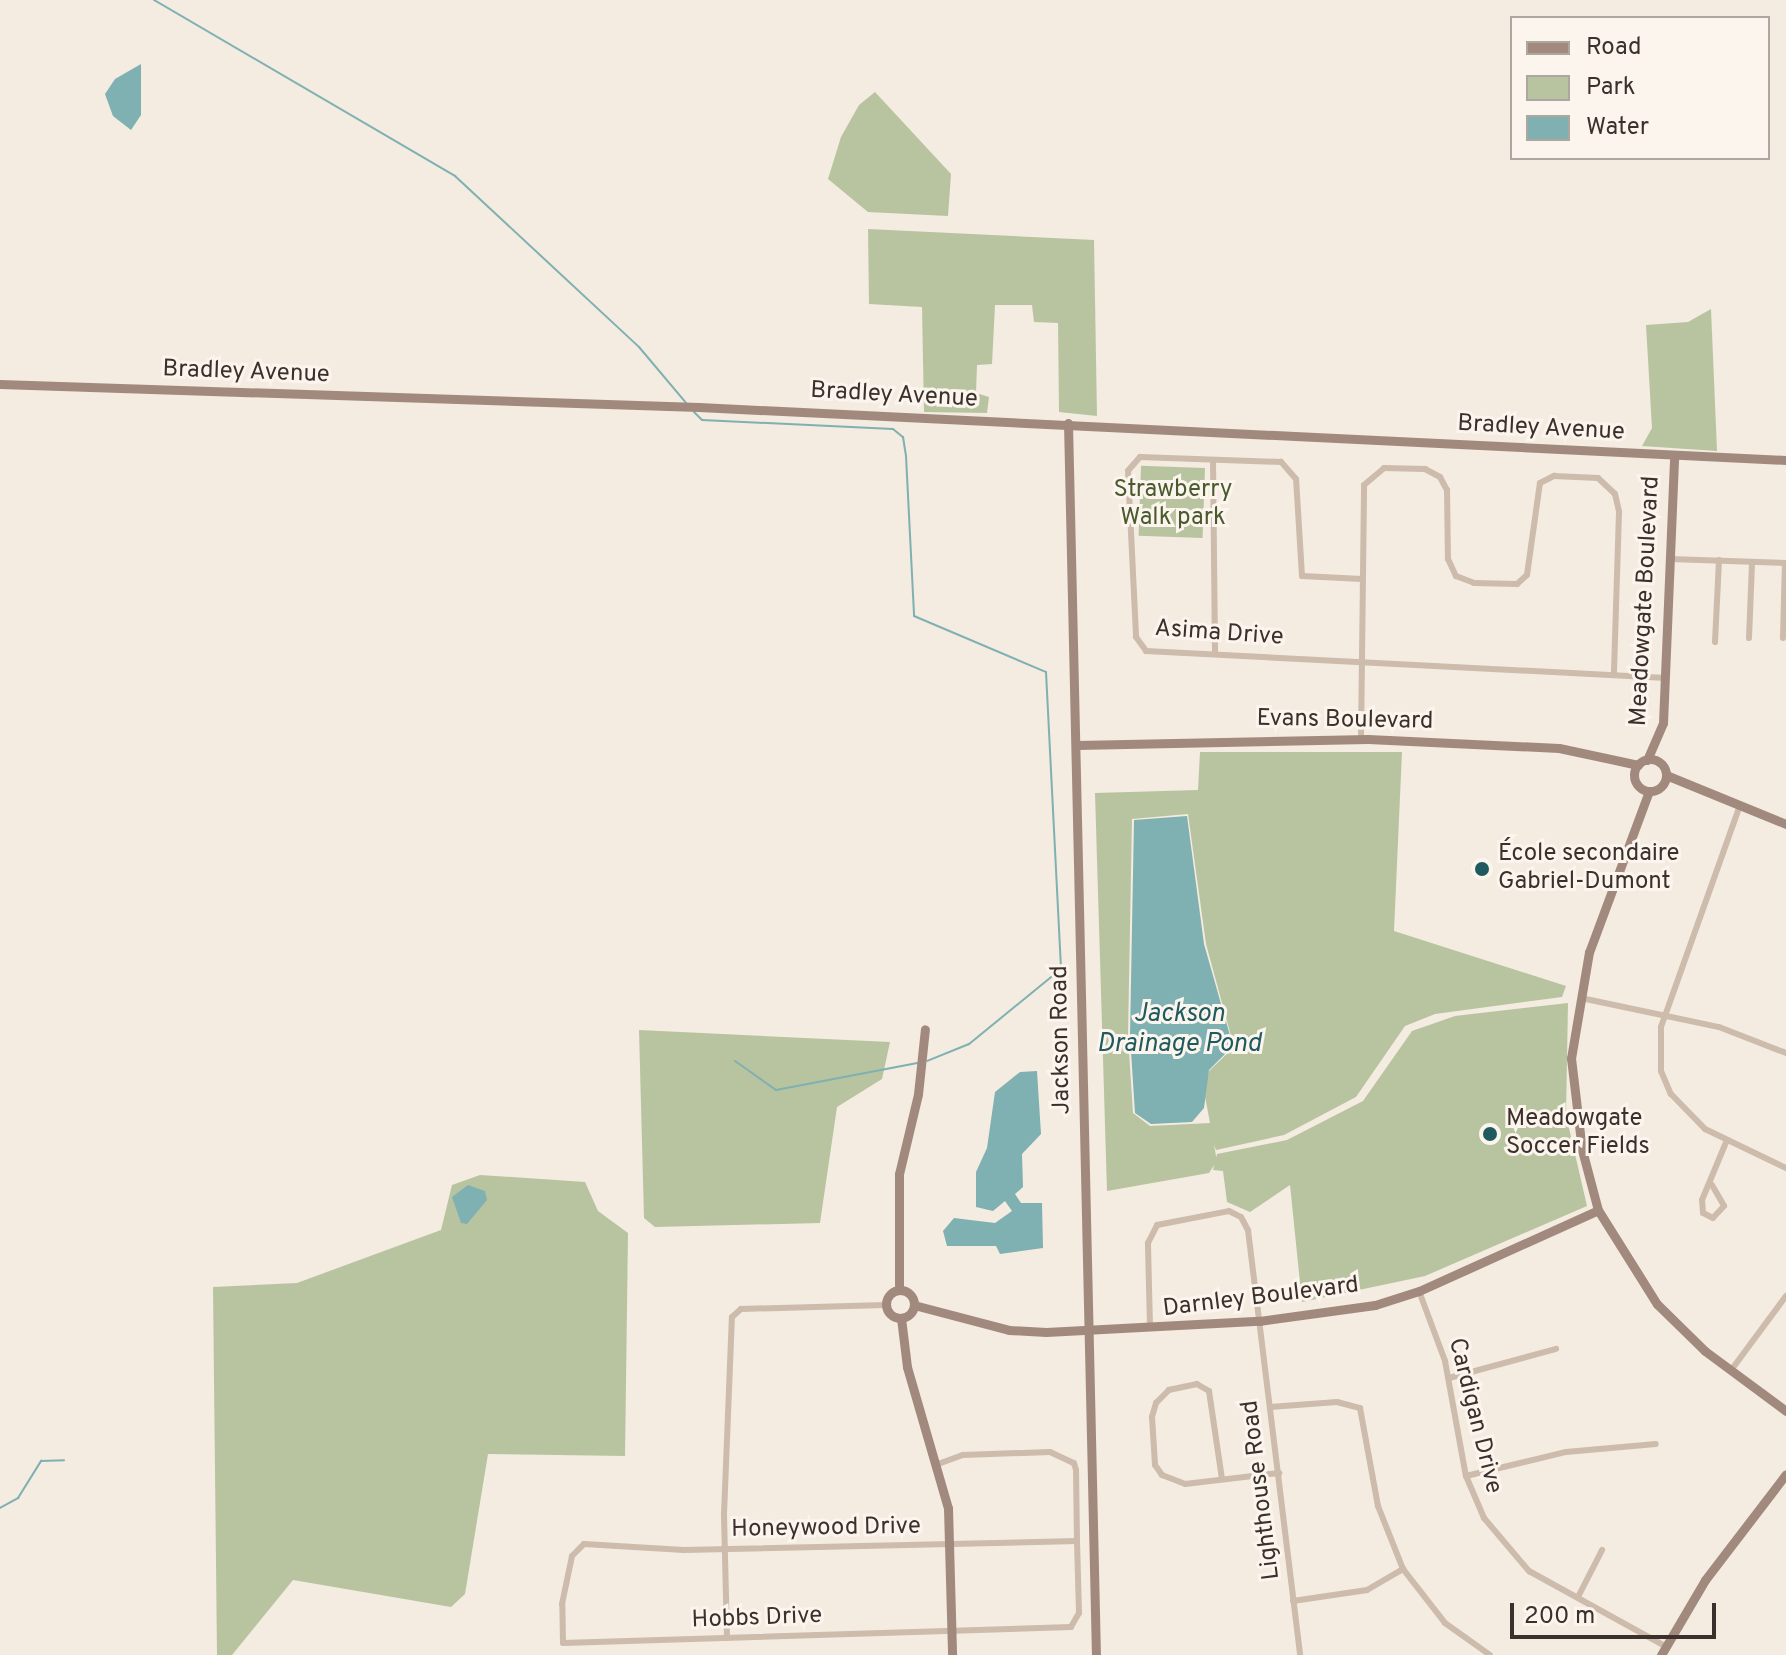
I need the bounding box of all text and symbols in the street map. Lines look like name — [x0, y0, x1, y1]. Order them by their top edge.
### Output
legend — [1510, 16, 1770, 160]
text: Road — [1586, 33, 1642, 63]
text: Park — [1586, 73, 1636, 103]
text: Water — [1586, 113, 1649, 143]
street label: Bradley Avenue — [161, 356, 331, 390]
street label: Bradley Avenue — [809, 377, 979, 415]
street label: Bradley Avenue — [1456, 410, 1626, 448]
street label: Meadowgate Boulevard — [1625, 475, 1667, 727]
park label: Strawberry Walk park — [1113, 477, 1233, 533]
street label: Asima Drive — [1154, 615, 1284, 653]
street label: Evans Boulevard — [1256, 705, 1434, 737]
place label: École secondaire Gabriel-Dumont — [1498, 841, 1680, 897]
marker: École secondaire Gabriel-Dumont — [1473, 860, 1491, 878]
street label: Jackson Road — [1046, 965, 1078, 1115]
water label: Jackson Drainage Pond — [1097, 999, 1261, 1060]
place label: Meadowgate Soccer Fields — [1506, 1106, 1650, 1162]
marker: Meadowgate Soccer Fields — [1481, 1125, 1499, 1143]
street label: Darnley Boulevard — [1161, 1272, 1361, 1324]
street label: Cardigan Drive — [1441, 1335, 1507, 1497]
street label: Lighthouse Road — [1237, 1399, 1287, 1581]
street label: Honeywood Drive — [731, 1513, 921, 1545]
scale bar — [1514, 1587, 1720, 1637]
street label: Hobbs Drive — [691, 1602, 823, 1636]
text: 200 m — [1524, 1602, 1595, 1632]

